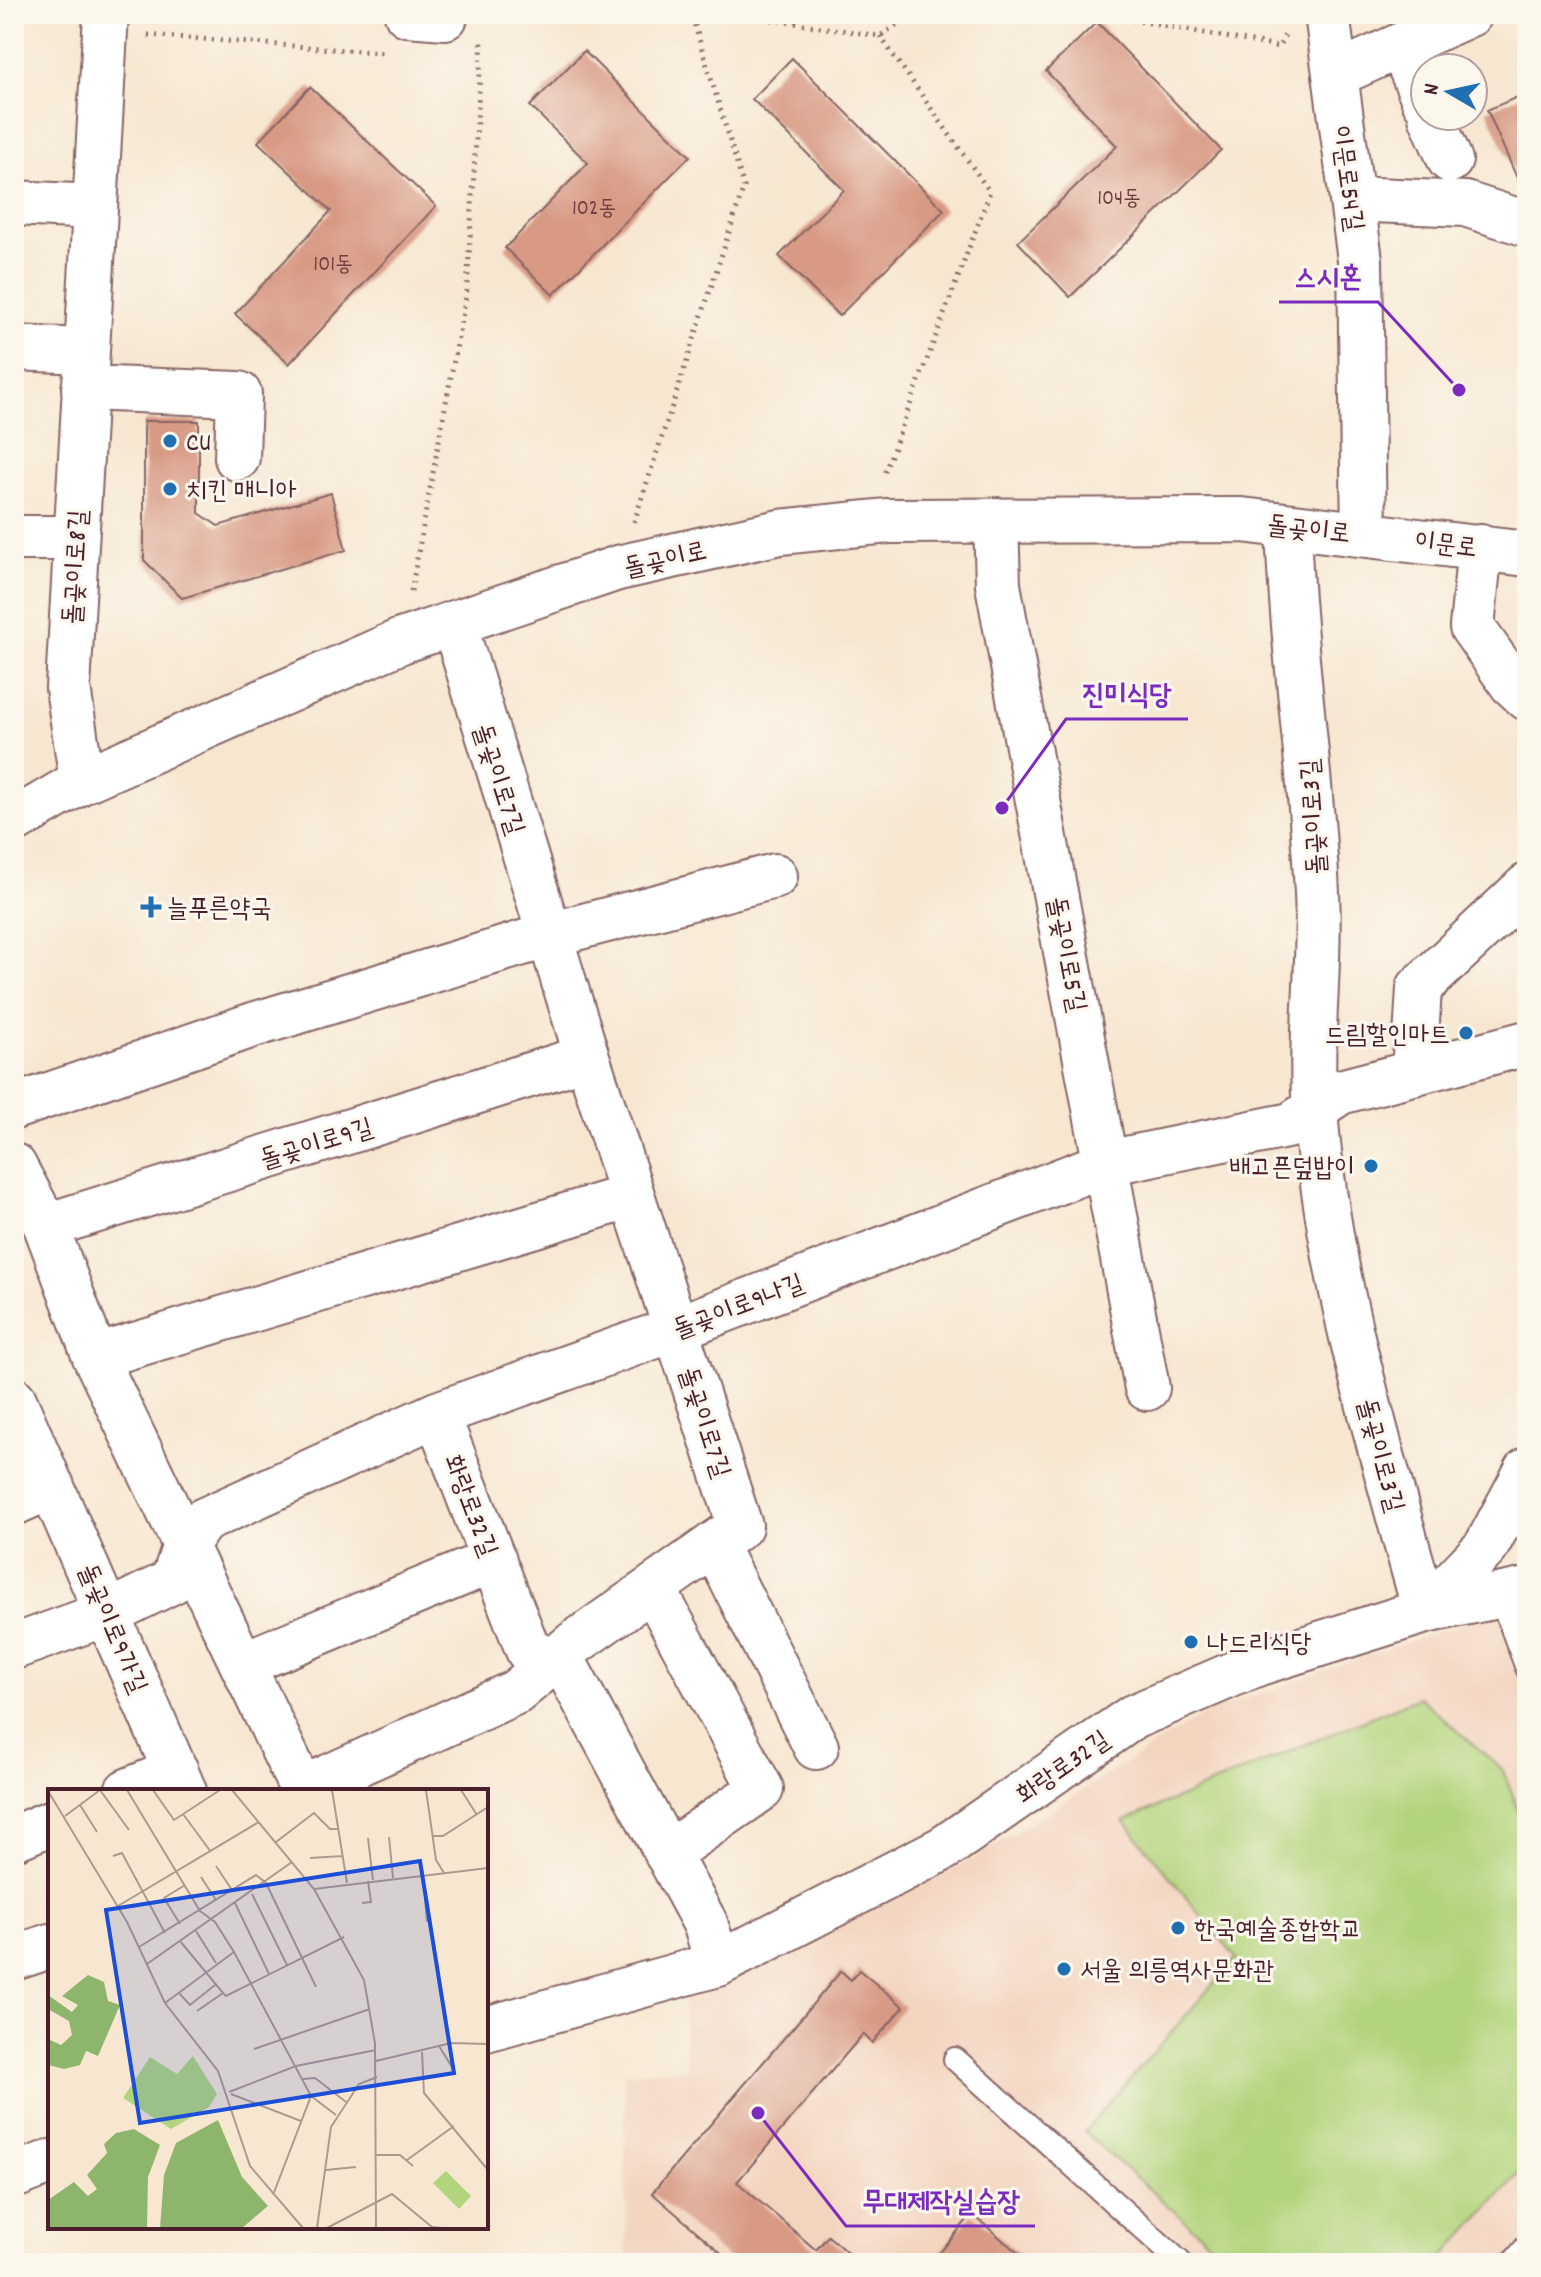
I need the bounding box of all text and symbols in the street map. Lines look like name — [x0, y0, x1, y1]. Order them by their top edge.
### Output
north arrow — [1409, 52, 1489, 132]
text: N — [1417, 82, 1449, 97]
street label: 이문로54길 — [1320, 123, 1371, 234]
house number: 104동 — [1097, 184, 1141, 215]
house number: 102동 — [572, 194, 616, 225]
house number: 101동 — [313, 250, 353, 281]
callout: 스시혼 — [1279, 250, 1378, 302]
text: 스시혼 — [1294, 261, 1362, 301]
place label: CU — [186, 426, 211, 463]
marker: CU — [161, 432, 179, 450]
place label: 치킨 매니아 — [186, 474, 297, 511]
marker: 치킨 매니아 — [161, 480, 179, 498]
street label: 돌곶이로8길 — [56, 509, 99, 626]
street label: 돌곶이로 — [1265, 509, 1352, 554]
street label: 이문로 — [1412, 524, 1479, 569]
street label: 돌곶이로 — [621, 534, 711, 589]
callout: 진미식당 — [1066, 667, 1188, 719]
text: 진미식당 — [1082, 678, 1172, 718]
street label: 돌곶이로7길 — [461, 720, 532, 840]
street label: 돌곶이로3길 — [1293, 757, 1338, 876]
place label: 늘푸른약국 — [167, 892, 272, 929]
street label: 돌곶이로5길 — [1035, 894, 1094, 1016]
marker: 늘푸른약국 — [142, 898, 160, 916]
place label: 드림할인마트 — [1324, 1018, 1450, 1055]
marker: 드림할인마트 — [1457, 1024, 1475, 1042]
street label: 돌곶이로9길 — [256, 1111, 378, 1180]
place label: 배고픈덮밥이 — [1229, 1151, 1355, 1188]
marker: 배고픈덮밥이 — [1362, 1157, 1380, 1175]
street label: 돌곶이로9나길 — [668, 1266, 810, 1350]
street label: 돌곶이로7길 — [667, 1363, 738, 1483]
street label: 돌곶이로3길 — [1346, 1395, 1412, 1517]
street label: 화랑로32길 — [432, 1450, 505, 1563]
street label: 돌곶이로9가길 — [67, 1559, 155, 1700]
place label: 나드리식당 — [1207, 1627, 1312, 1664]
marker: 나드리식당 — [1182, 1633, 1200, 1651]
street label: 화랑로32길 — [1010, 1723, 1118, 1815]
inset map — [48, 1789, 488, 2229]
place label: 한국예술종합학교 — [1194, 1913, 1361, 1950]
marker: 한국예술종합학교 — [1169, 1919, 1187, 1937]
place label: 서울 의릉역사문화관 — [1080, 1954, 1274, 1991]
marker: 서울 의릉역사문화관 — [1055, 1960, 1073, 1978]
callout: 무대제작실습장 — [846, 2174, 1035, 2226]
text: 무대제작실습장 — [862, 2185, 1020, 2225]

